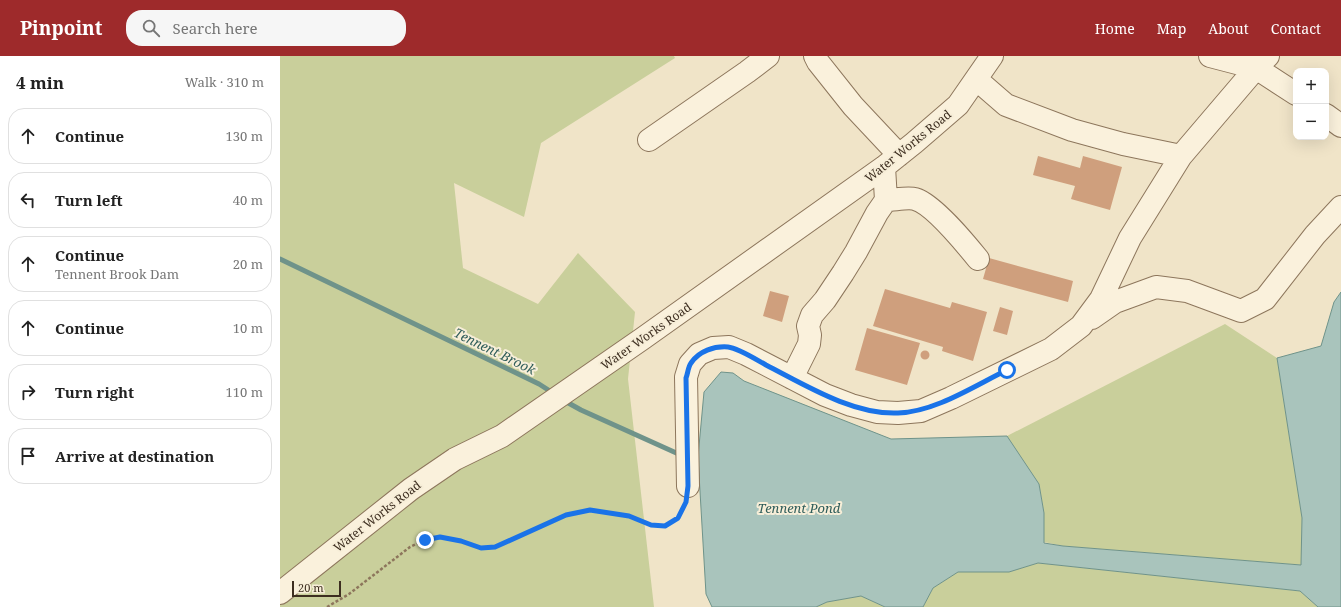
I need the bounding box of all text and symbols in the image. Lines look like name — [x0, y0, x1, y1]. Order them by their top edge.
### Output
search box — [126, 10, 406, 46]
text: Pinpoint — [20, 15, 102, 41]
icon: search — [140, 17, 162, 39]
text: Search here — [172, 18, 258, 38]
text: Home — [1095, 19, 1135, 38]
text: Map — [1157, 19, 1186, 38]
text: About — [1208, 19, 1249, 38]
text: Contact — [1271, 19, 1321, 38]
map controls — [1293, 68, 1329, 140]
button: + — [1293, 68, 1329, 104]
text: 4 min — [16, 71, 64, 94]
text: Walk · 310 m — [185, 73, 264, 91]
button: − — [1293, 104, 1329, 140]
street label: Water Works Road — [861, 105, 955, 186]
icon: ahead — [17, 125, 39, 147]
text: Continue — [55, 126, 124, 146]
text: 130 m — [226, 127, 263, 145]
icon: left — [17, 189, 39, 211]
text: Turn left — [55, 190, 123, 210]
text: 40 m — [233, 191, 263, 209]
text: Continue — [55, 245, 124, 265]
icon: ahead — [17, 253, 39, 275]
text: 20 m — [233, 255, 263, 273]
text: Tennent Brook Dam — [55, 265, 179, 283]
street label: Water Works Road — [597, 298, 695, 374]
icon: ahead — [17, 317, 39, 339]
text: Continue — [55, 318, 124, 338]
text: 10 m — [233, 319, 263, 337]
water label: Tennent Brook — [451, 323, 539, 379]
route start — [998, 361, 1016, 379]
icon: right — [17, 381, 39, 403]
text: Turn right — [55, 382, 134, 402]
text: 110 m — [226, 383, 263, 401]
icon: arrive — [17, 445, 39, 467]
text: Arrive at destination — [55, 446, 214, 466]
street label: Water Works Road — [330, 476, 425, 556]
water label: Tennent Pond — [758, 499, 841, 517]
route end — [416, 531, 434, 549]
scale bar — [292, 579, 341, 598]
text: 20 m — [298, 580, 324, 595]

